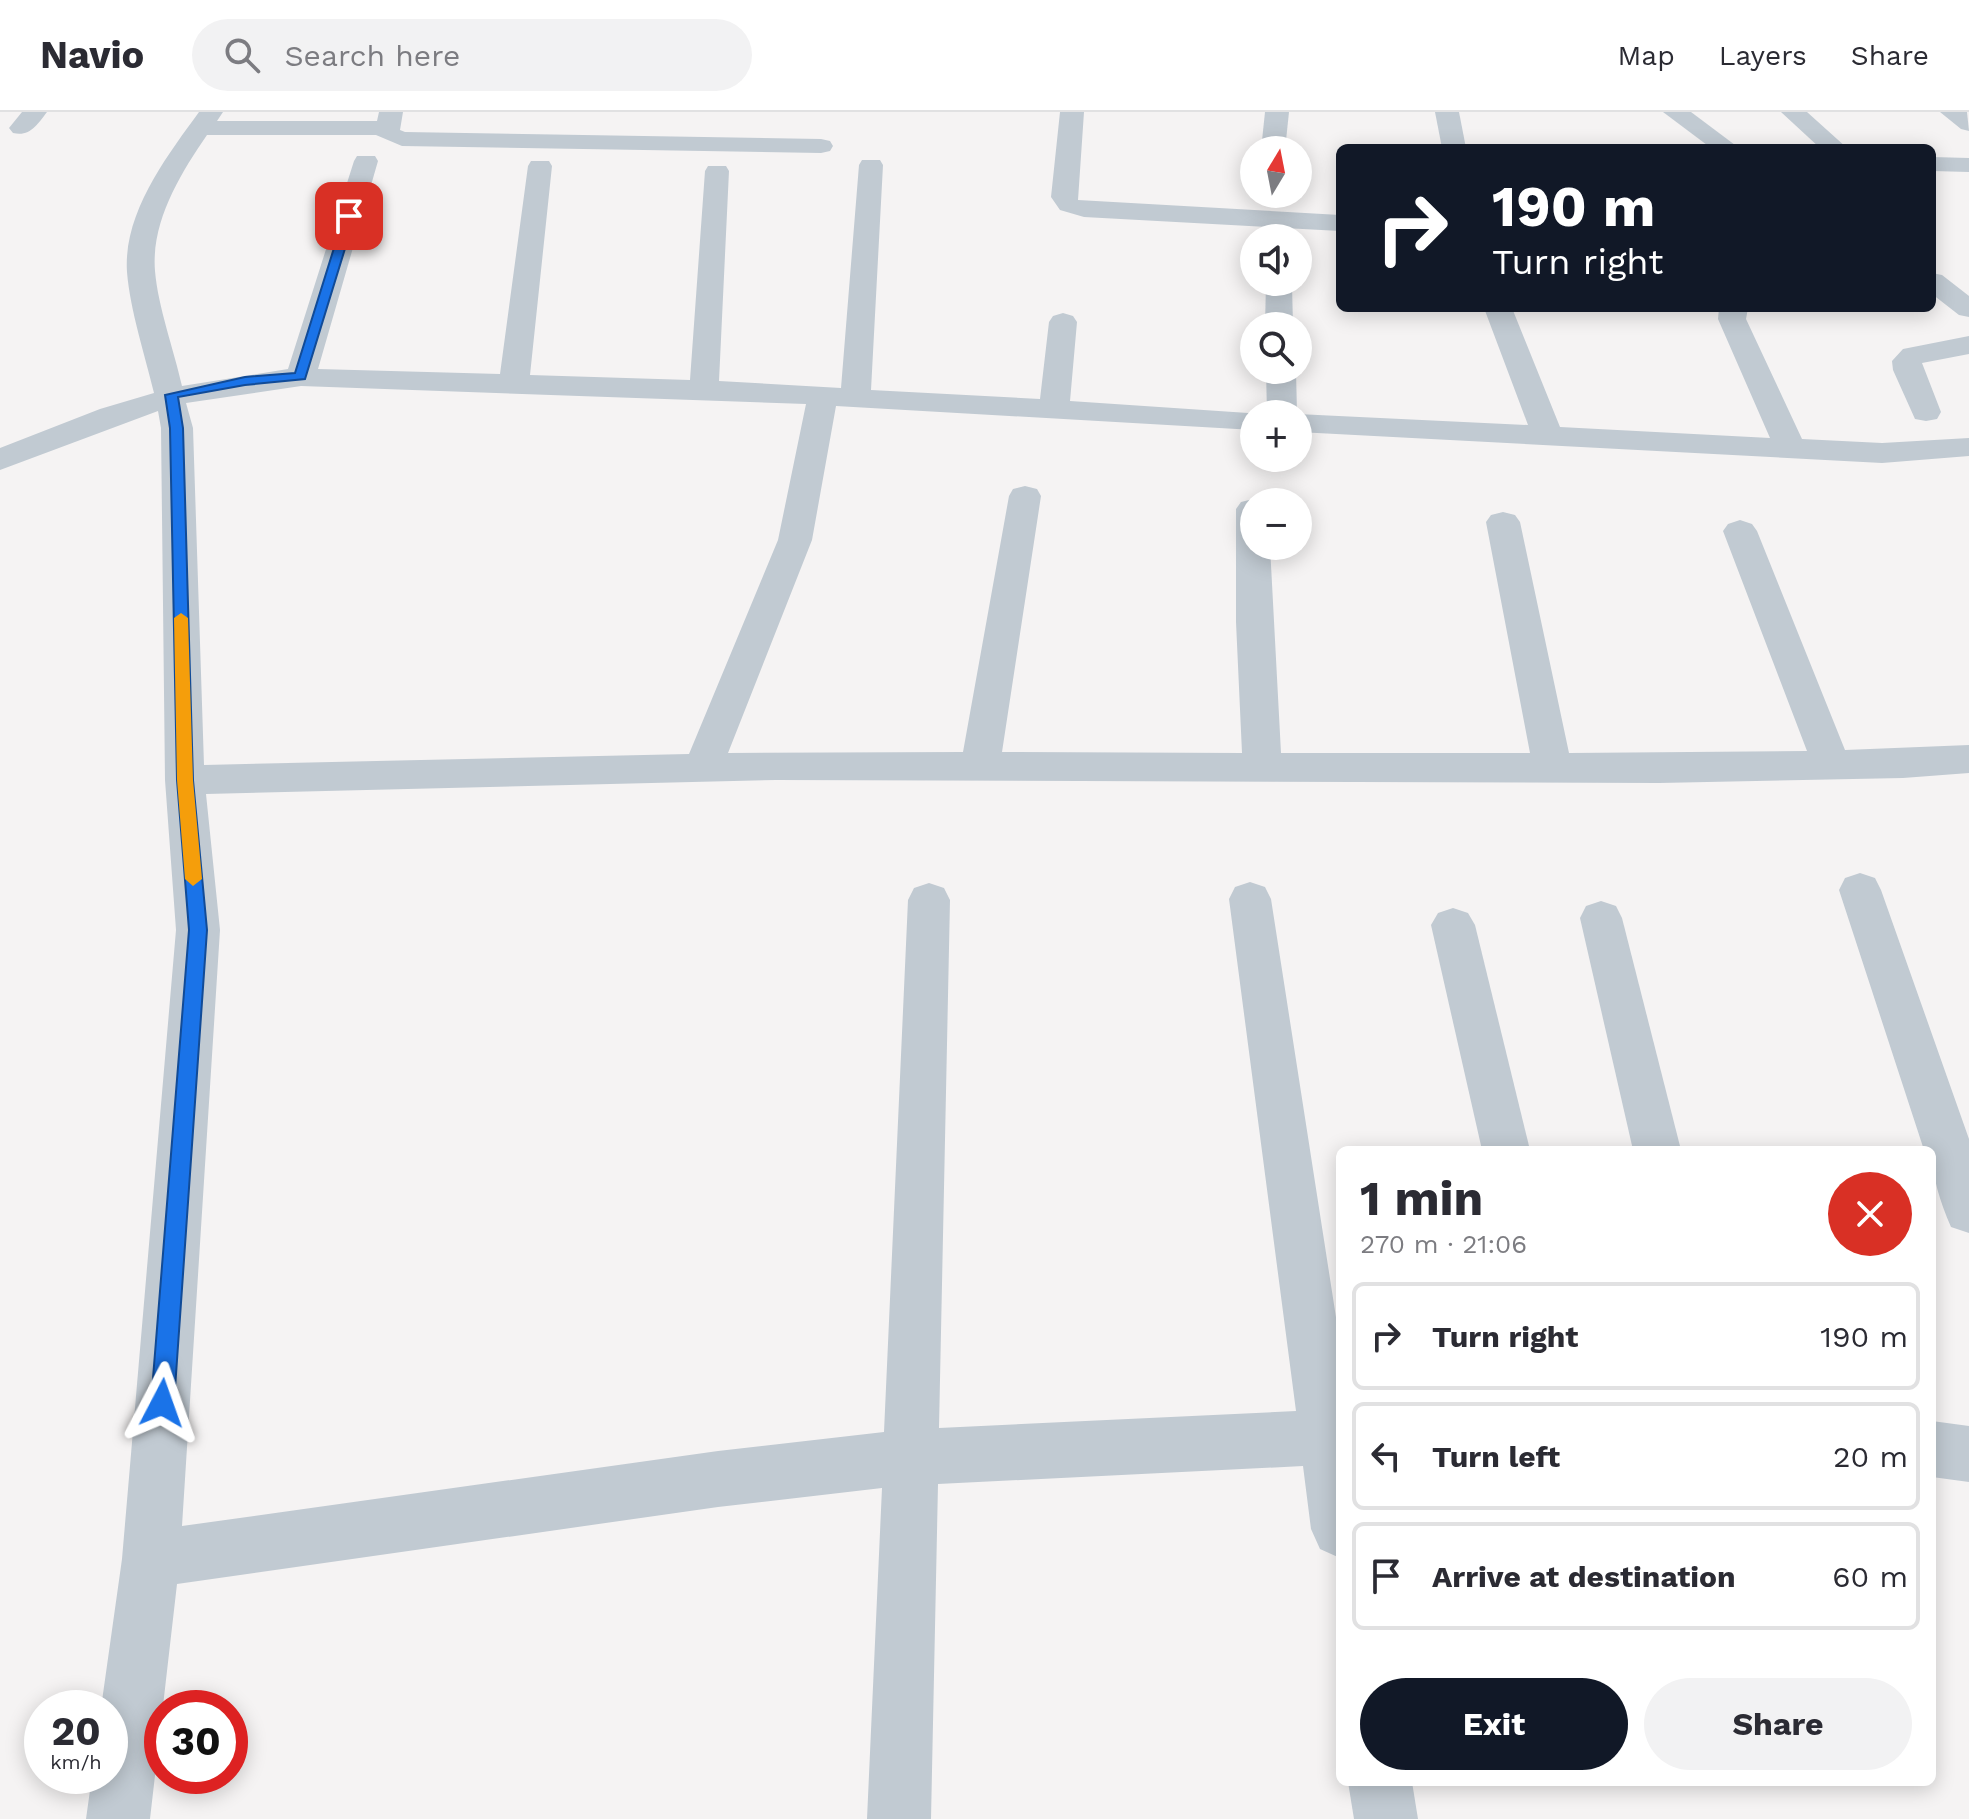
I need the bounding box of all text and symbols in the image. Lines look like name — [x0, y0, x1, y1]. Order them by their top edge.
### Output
search box — [192, 19, 752, 91]
text: Navio — [40, 33, 144, 77]
icon: search — [220, 33, 264, 77]
text: Search here — [284, 38, 460, 73]
text: Map — [1618, 39, 1675, 72]
text: Layers — [1719, 39, 1807, 72]
text: Share — [1851, 39, 1929, 72]
north arrow — [1240, 136, 1312, 208]
map controls — [1240, 136, 1312, 560]
text: 190 m — [1492, 174, 1655, 240]
icon: right — [1360, 176, 1464, 280]
pin — [315, 182, 383, 250]
icon: arrive — [327, 194, 371, 238]
button: sound — [1240, 224, 1312, 296]
text: Turn right — [1492, 241, 1663, 283]
button: search — [1240, 312, 1312, 384]
button: + — [1240, 400, 1312, 472]
button: − — [1240, 488, 1312, 560]
text: 1 min — [1360, 1170, 1483, 1227]
button: close — [1828, 1172, 1912, 1256]
text: 270 m · 21:06 — [1360, 1229, 1527, 1259]
icon: right — [1364, 1314, 1408, 1358]
text: Turn right — [1432, 1319, 1578, 1354]
text: 190 m — [1820, 1319, 1908, 1354]
position arrow — [120, 1361, 204, 1445]
icon: left — [1364, 1434, 1408, 1478]
text: Turn left — [1432, 1439, 1560, 1474]
text: 20 m — [1833, 1439, 1908, 1474]
icon: arrive — [1364, 1554, 1408, 1598]
text: Arrive at destination — [1432, 1559, 1736, 1594]
text: 60 m — [1832, 1559, 1908, 1594]
button: Exit — [1360, 1678, 1628, 1770]
button: Share — [1644, 1678, 1912, 1770]
speed limit sign: 30 — [144, 1690, 248, 1794]
text: 20 — [51, 1708, 101, 1755]
text: km/h — [50, 1750, 102, 1774]

